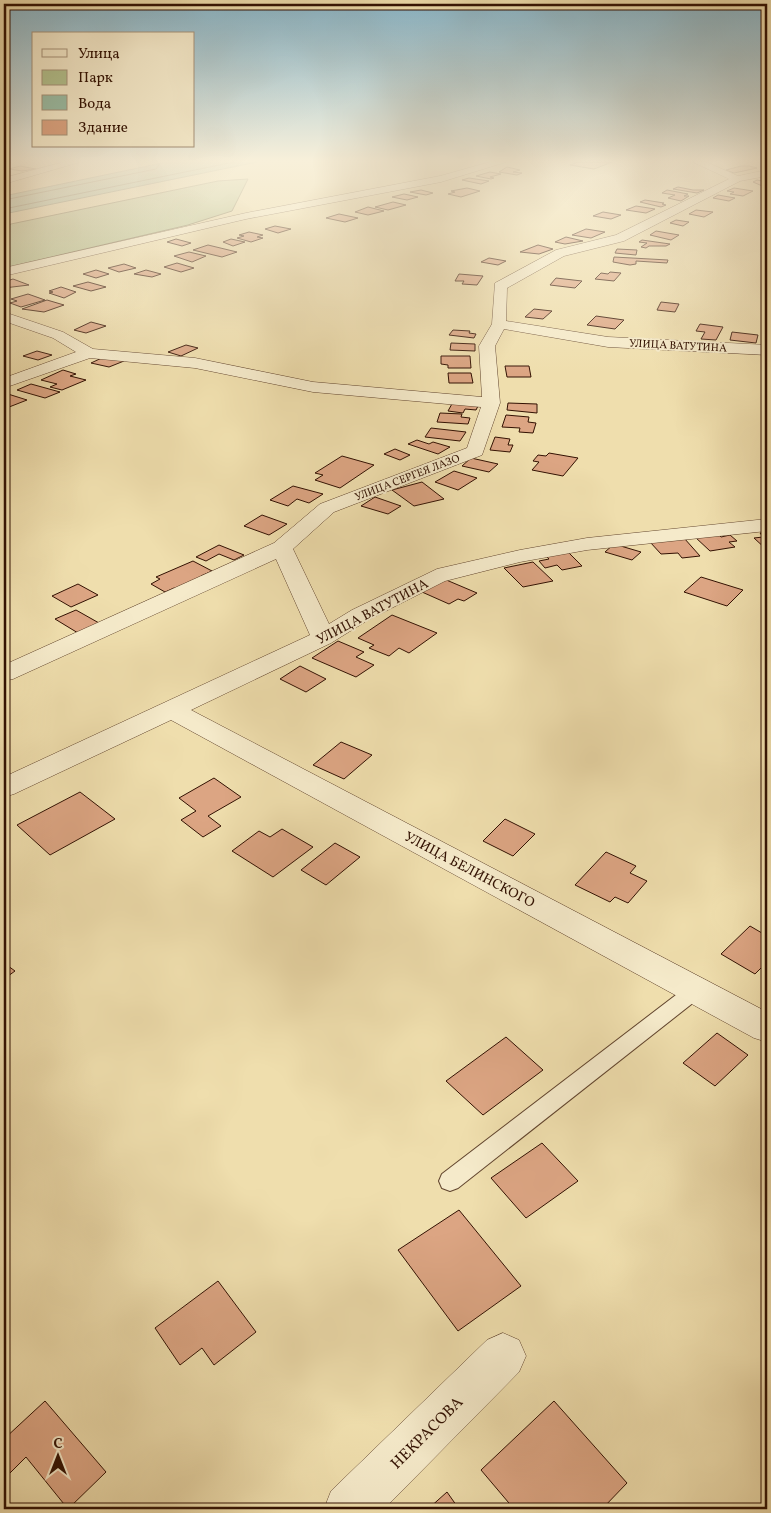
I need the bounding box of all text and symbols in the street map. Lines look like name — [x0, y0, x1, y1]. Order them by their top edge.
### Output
legend — [32, 32, 195, 148]
text: Улица — [78, 44, 120, 65]
text: Парк — [78, 68, 113, 89]
text: Вода — [78, 94, 111, 115]
text: Здание — [78, 118, 128, 139]
street label: УЛИЦА ВАТУТИНА — [629, 336, 727, 357]
street label: УЛИЦА СЕРГЕЯ ЛАЗО — [353, 451, 462, 505]
street label: УЛИЦА ВАТУТИНА — [313, 575, 432, 650]
street label: УЛИЦА БЕЛИНСКОГО — [401, 828, 538, 913]
street label: НЕКРАСОВА — [386, 1392, 469, 1475]
north arrow — [32, 1430, 82, 1480]
text: С — [53, 1435, 63, 1454]

